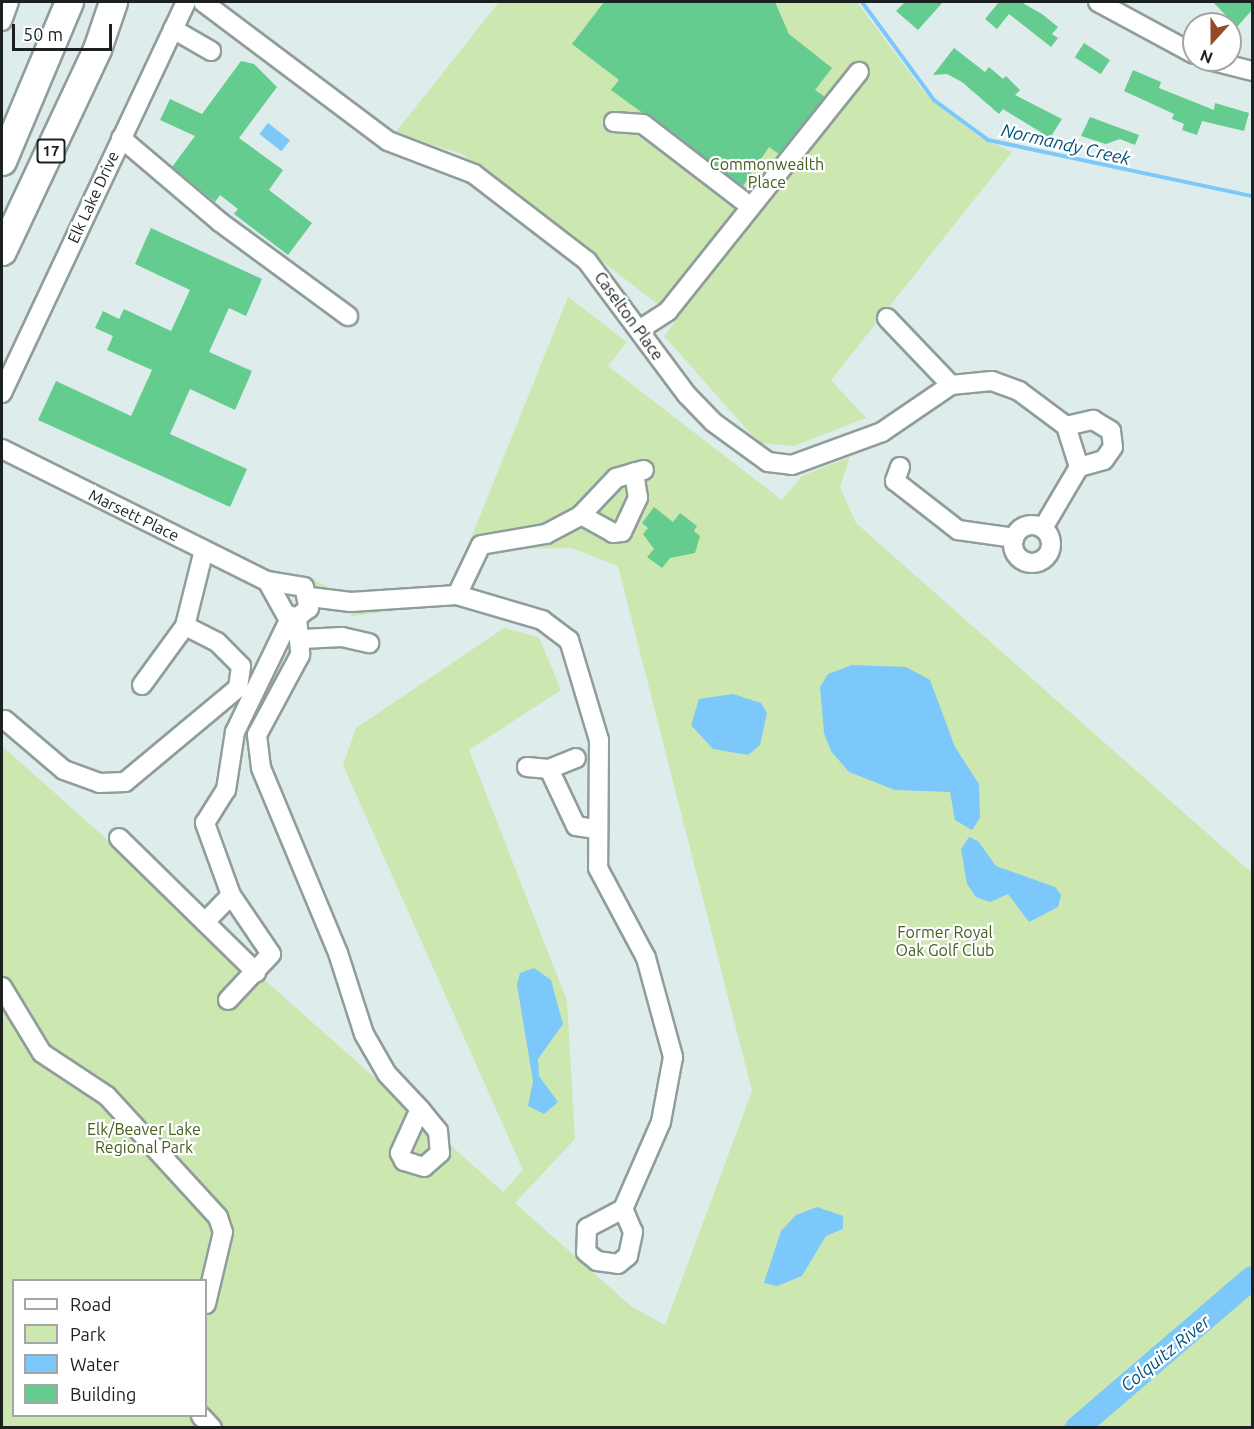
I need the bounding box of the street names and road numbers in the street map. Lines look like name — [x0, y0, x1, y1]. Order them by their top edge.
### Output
road number: 17 — [36, 139, 66, 163]
street label: Elk Lake Drive — [63, 148, 123, 246]
street label: Caselton Place — [590, 268, 668, 364]
street label: Marsett Place — [86, 485, 182, 545]

